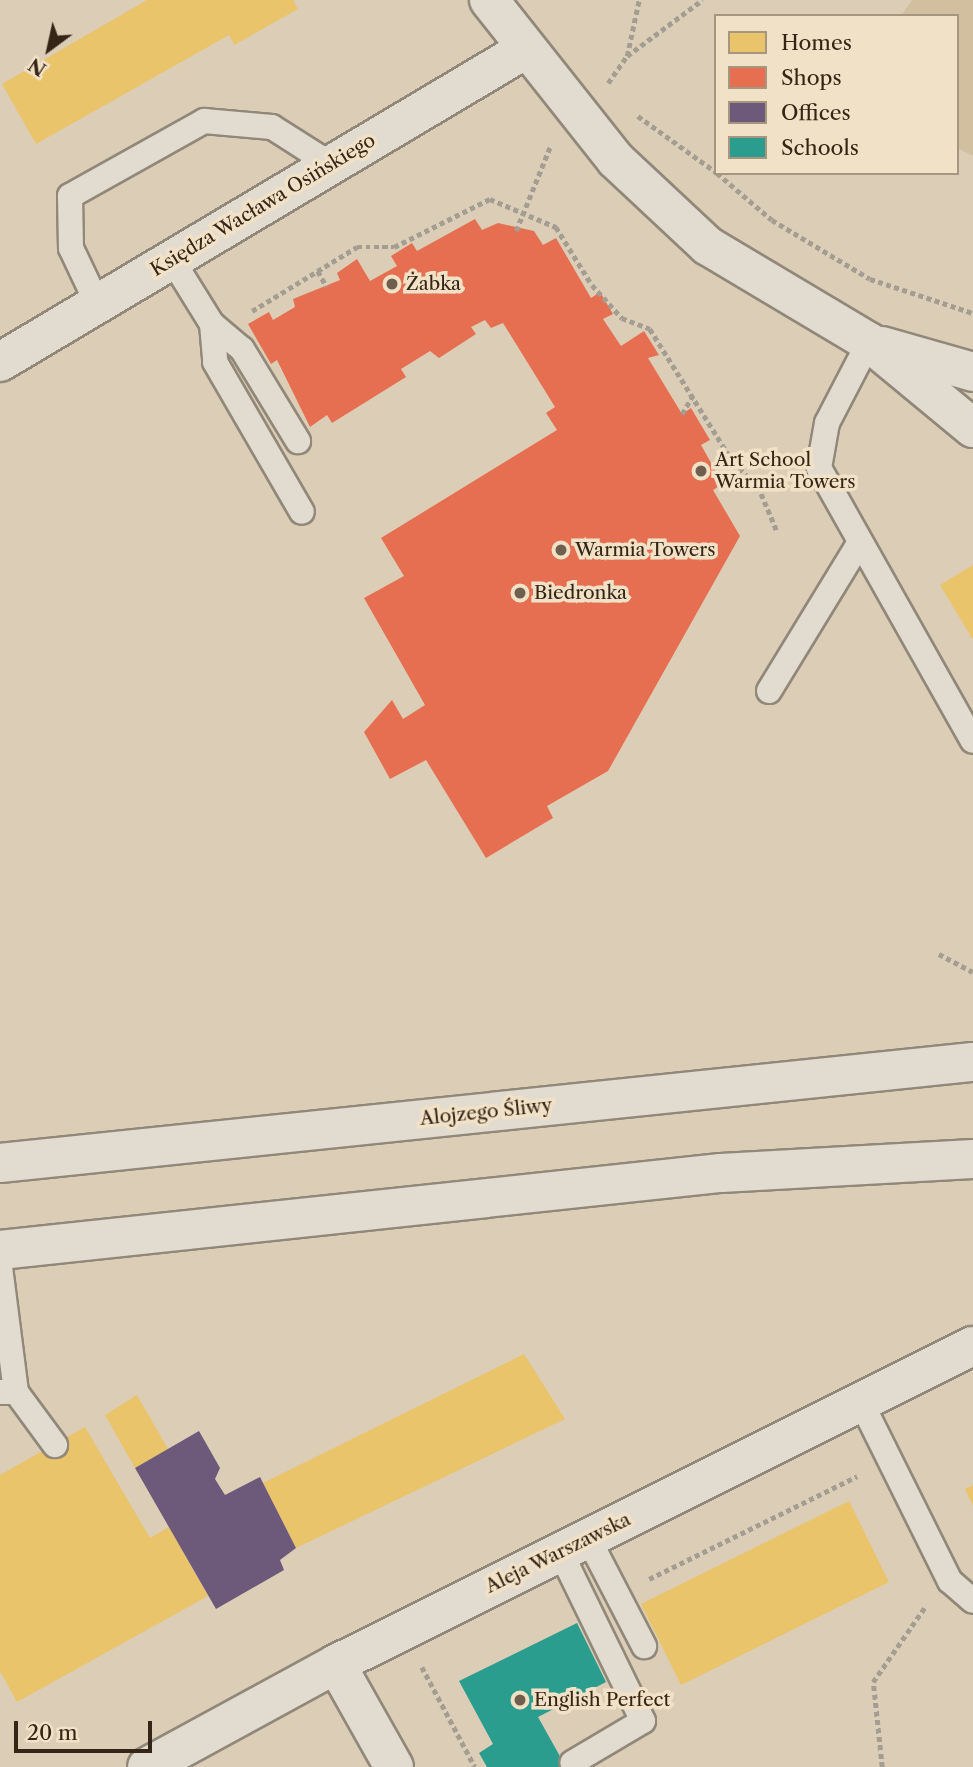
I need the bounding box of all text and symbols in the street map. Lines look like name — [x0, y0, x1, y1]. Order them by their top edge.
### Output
north arrow — [14, 14, 84, 84]
legend — [714, 14, 959, 175]
text: Homes — [781, 30, 852, 55]
text: N — [24, 53, 50, 81]
text: Shops — [781, 65, 842, 90]
text: Offices — [781, 100, 851, 125]
street label: Księdza Wacława Osińskiego — [146, 128, 380, 282]
text: Schools — [781, 135, 859, 160]
place label: Żabka — [406, 273, 461, 295]
marker: Żabka — [384, 276, 400, 292]
place label: Art School Warmia Towers — [715, 449, 856, 493]
marker: Art School Warmia Towers — [693, 463, 709, 479]
place label: Warmia Towers — [575, 539, 716, 561]
marker: Warmia Towers — [553, 542, 569, 558]
place label: Biedronka — [534, 582, 627, 604]
marker: Biedronka — [512, 585, 528, 601]
street label: Alojzego Śliwy — [419, 1094, 553, 1130]
street label: Aleja Warszawska — [481, 1508, 635, 1598]
place label: English Perfect — [534, 1689, 670, 1711]
marker: English Perfect — [512, 1692, 528, 1708]
scale bar — [18, 1708, 156, 1752]
text: 20 m — [27, 1720, 78, 1745]

